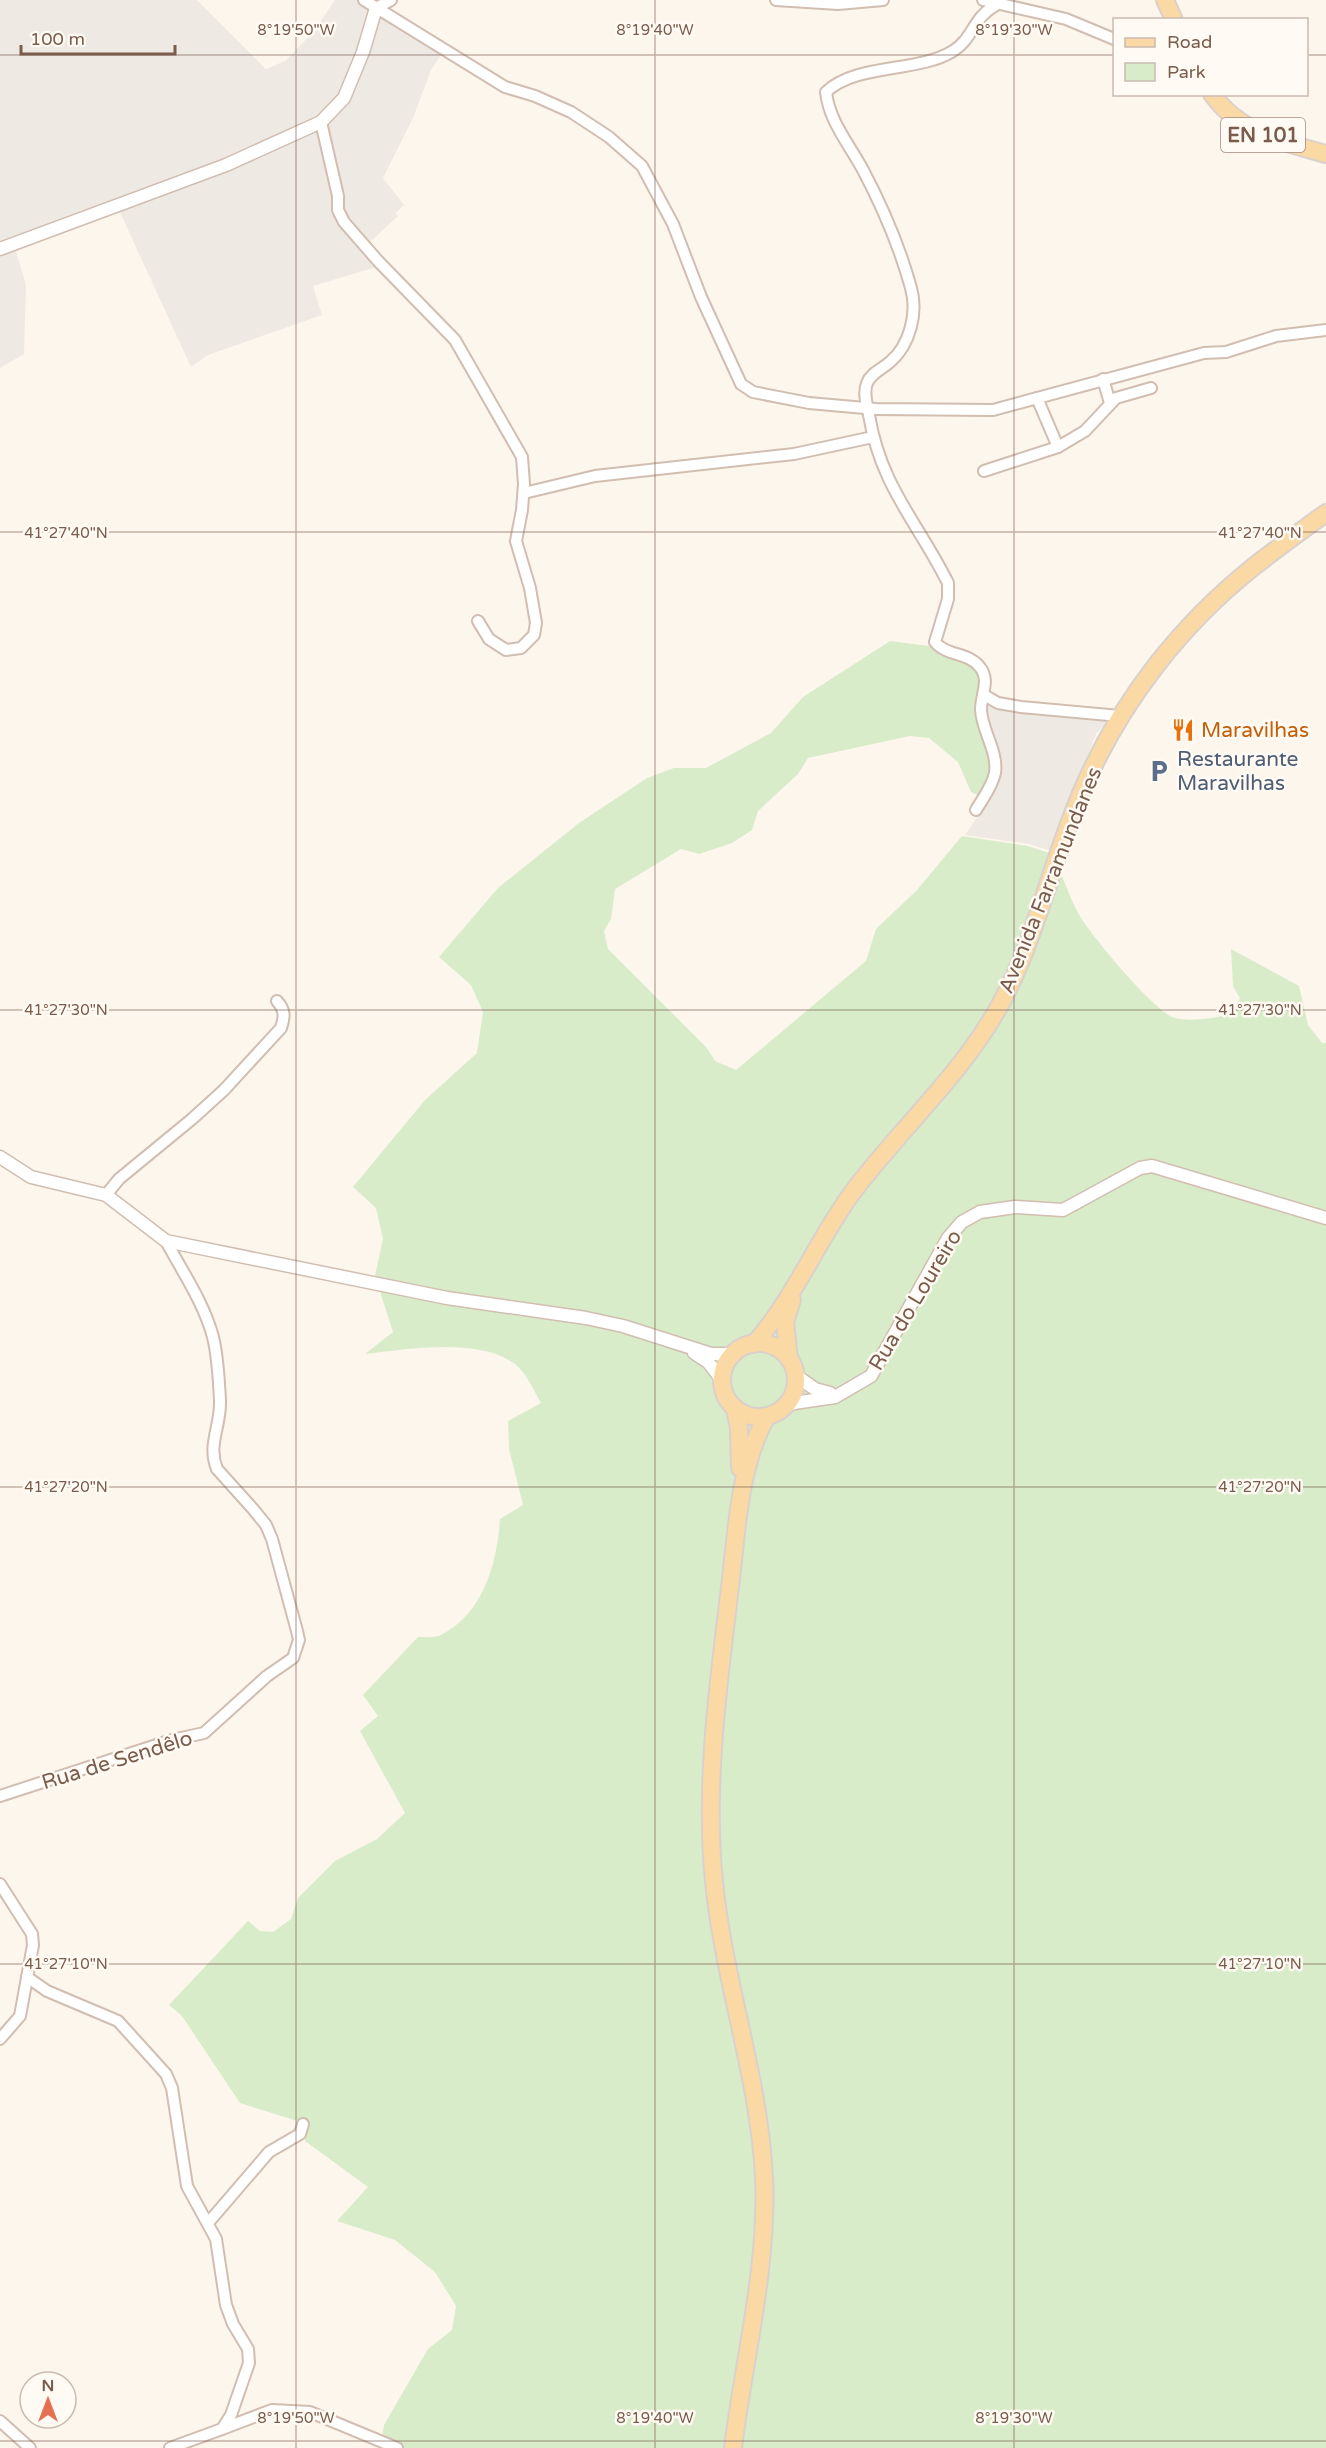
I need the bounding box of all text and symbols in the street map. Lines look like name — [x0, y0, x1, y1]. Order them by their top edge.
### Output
scale bar — [21, 18, 176, 56]
legend — [1113, 18, 1308, 96]
text: 8°19'50"W — [257, 21, 335, 39]
text: 8°19'40"W — [616, 21, 694, 39]
text: 8°19'30"W — [975, 21, 1053, 39]
text: 100 m — [30, 28, 85, 50]
text: Road — [1167, 31, 1212, 53]
text: Park — [1167, 61, 1206, 83]
road number: EN 101 — [1221, 118, 1305, 152]
text: 41°27'40"N — [24, 524, 108, 542]
text: 41°27'40"N — [1218, 524, 1302, 542]
restaurant icon: Maravilhas — [1170, 717, 1196, 743]
place label: Maravilhas — [1201, 718, 1309, 743]
place label: Restaurante Maravilhas — [1177, 747, 1299, 796]
parking icon: Restaurante Maravilhas — [1146, 758, 1172, 784]
street label: Avenida Farramundanes — [994, 763, 1107, 997]
text: 41°27'30"N — [24, 1001, 108, 1019]
text: 41°27'30"N — [1218, 1001, 1302, 1019]
street label: Rua do Loureiro — [864, 1225, 967, 1375]
text: 41°27'20"N — [24, 1478, 108, 1496]
text: 41°27'20"N — [1218, 1478, 1302, 1496]
street label: Rua de Sendêlo — [39, 1726, 196, 1795]
text: 41°27'10"N — [24, 1955, 108, 1973]
text: 41°27'10"N — [1218, 1955, 1302, 1973]
north arrow — [18, 2370, 78, 2430]
text: N — [42, 2376, 54, 2396]
text: 8°19'50"W — [257, 2409, 335, 2427]
text: 8°19'40"W — [616, 2409, 694, 2427]
text: 8°19'30"W — [975, 2409, 1053, 2427]

